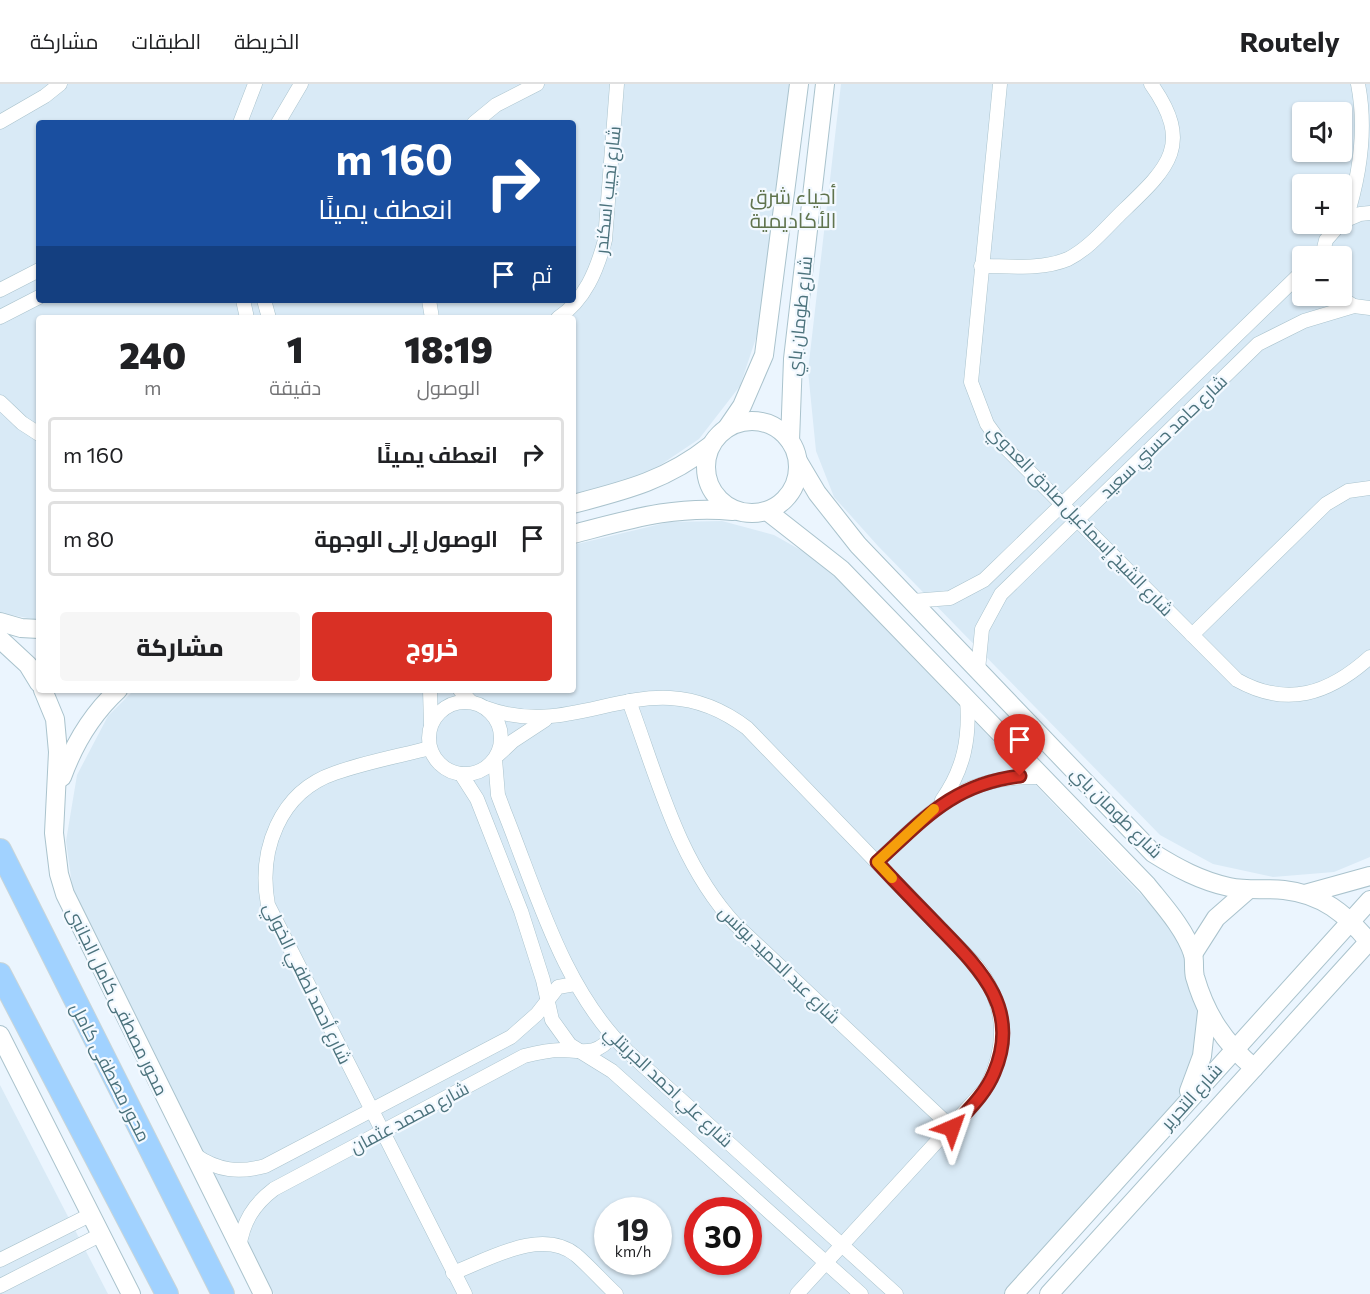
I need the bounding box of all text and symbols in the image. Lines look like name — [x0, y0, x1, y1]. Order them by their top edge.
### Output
text: Routely — [1239, 24, 1340, 58]
text: مشاركة — [30, 28, 99, 53]
text: الطبقات — [132, 28, 201, 53]
text: الخريطة — [234, 28, 300, 53]
map controls — [1292, 102, 1352, 306]
button: sound — [1292, 102, 1352, 162]
street label: شارع نجيب اسكندر — [589, 125, 627, 256]
text: 160 m — [335, 132, 453, 184]
icon: right — [474, 144, 552, 222]
button: + — [1292, 174, 1352, 234]
district label: أحياء شرق الأكاديمية — [750, 183, 836, 232]
text: انعطف يمينًا — [318, 192, 453, 225]
button: − — [1292, 246, 1352, 306]
street label: شارع طومان باي — [782, 255, 820, 378]
icon: arrive — [487, 258, 520, 291]
text: ثم — [532, 261, 552, 288]
text: 1 — [287, 326, 304, 370]
text: 18:19 — [404, 326, 493, 370]
text: 240 — [119, 332, 186, 376]
street label: شارع حامد حسني سعيد — [1095, 370, 1234, 505]
text: m — [144, 375, 161, 399]
text: دقيقة — [269, 375, 321, 399]
text: الوصول — [417, 375, 480, 399]
street label: شارع الشيخ إسماعيل صادق العدوي — [981, 420, 1178, 623]
icon: right — [516, 438, 549, 471]
text: 160 m — [63, 441, 124, 468]
text: انعطف يمينًا — [377, 441, 498, 468]
icon: arrive — [516, 522, 549, 555]
text: 80 m — [63, 525, 114, 552]
text: الوصول إلى الوجهة — [314, 525, 498, 552]
button: مشاركة — [60, 612, 300, 681]
button: خروج — [312, 612, 552, 681]
pin — [994, 714, 1045, 776]
icon: arrive — [1003, 723, 1036, 756]
street label: شارع طومان باي — [1064, 762, 1167, 865]
street label: شارع أحمد لطفي الخولي — [256, 899, 357, 1069]
street label: شارع عبد الحميد يونس — [713, 900, 846, 1029]
street label: محور مصطفى كامل الجانبى — [63, 903, 173, 1099]
street label: محور مصطفى كامل — [67, 999, 155, 1145]
street label: شارع علي احمد الجريتلي — [597, 1021, 738, 1154]
street label: شارع التحرير — [1155, 1058, 1228, 1136]
street label: شارع محمد عثمان — [346, 1076, 473, 1159]
position arrow — [920, 1096, 984, 1160]
speed limit sign: 30 — [684, 1197, 762, 1275]
text: 19 — [617, 1210, 649, 1247]
text: km/h — [615, 1242, 651, 1260]

